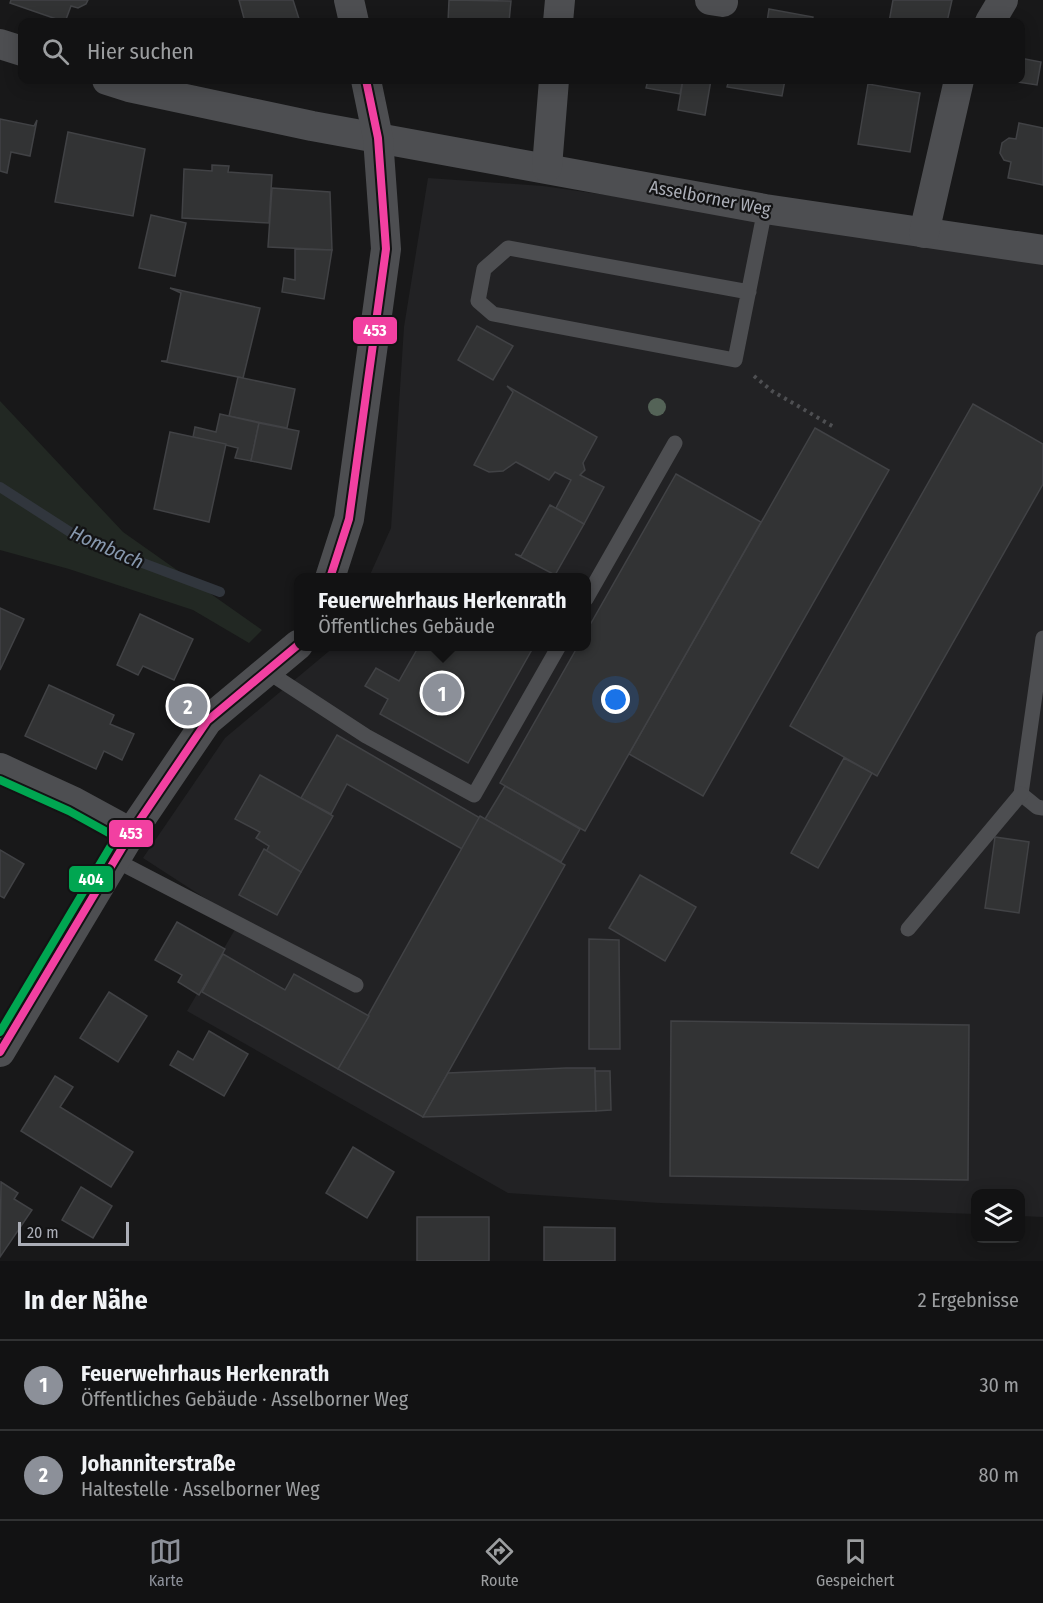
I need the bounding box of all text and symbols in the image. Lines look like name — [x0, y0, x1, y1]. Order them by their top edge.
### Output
search box — [18, 18, 1025, 84]
icon: search — [39, 35, 72, 68]
text: Hier suchen — [87, 38, 194, 65]
street label: Asselborner Weg — [647, 175, 773, 221]
line badge: 453 — [352, 316, 398, 345]
text: 453 — [363, 321, 387, 340]
water label: Hombach — [67, 520, 147, 574]
popup — [294, 573, 591, 651]
text: Feuerwehrhaus Herkenrath — [318, 587, 567, 614]
text: Öffentliches Gebäude — [318, 614, 495, 638]
pin: 1 — [422, 670, 462, 716]
pin: 2 — [168, 684, 207, 728]
your location — [601, 685, 630, 714]
line badge: 453 — [108, 819, 154, 848]
text: 453 — [119, 824, 143, 843]
line badge: 404 — [68, 865, 114, 893]
text: 404 — [78, 870, 104, 889]
map controls — [971, 1189, 1025, 1243]
button: layers — [971, 1189, 1025, 1243]
scale bar — [18, 1219, 129, 1246]
text: 20 m — [27, 1223, 58, 1242]
text: In der Nähe — [24, 1285, 148, 1316]
text: 2 Ergebnisse — [918, 1288, 1019, 1312]
text: Feuerwehrhaus Herkenrath — [81, 1360, 329, 1387]
text: 1 — [39, 1373, 48, 1397]
text: 30 m — [979, 1373, 1019, 1397]
text: Öffentliches Gebäude · Asselborner Weg — [81, 1387, 408, 1411]
text: Johanniterstraße — [81, 1450, 236, 1477]
text: 2 — [39, 1463, 48, 1487]
text: 80 m — [979, 1463, 1019, 1487]
text: Haltestelle · Asselborner Weg — [81, 1477, 320, 1501]
tab: Karte — [149, 1535, 183, 1590]
tab: Route — [481, 1535, 519, 1590]
tab: Gespeichert — [816, 1535, 894, 1590]

